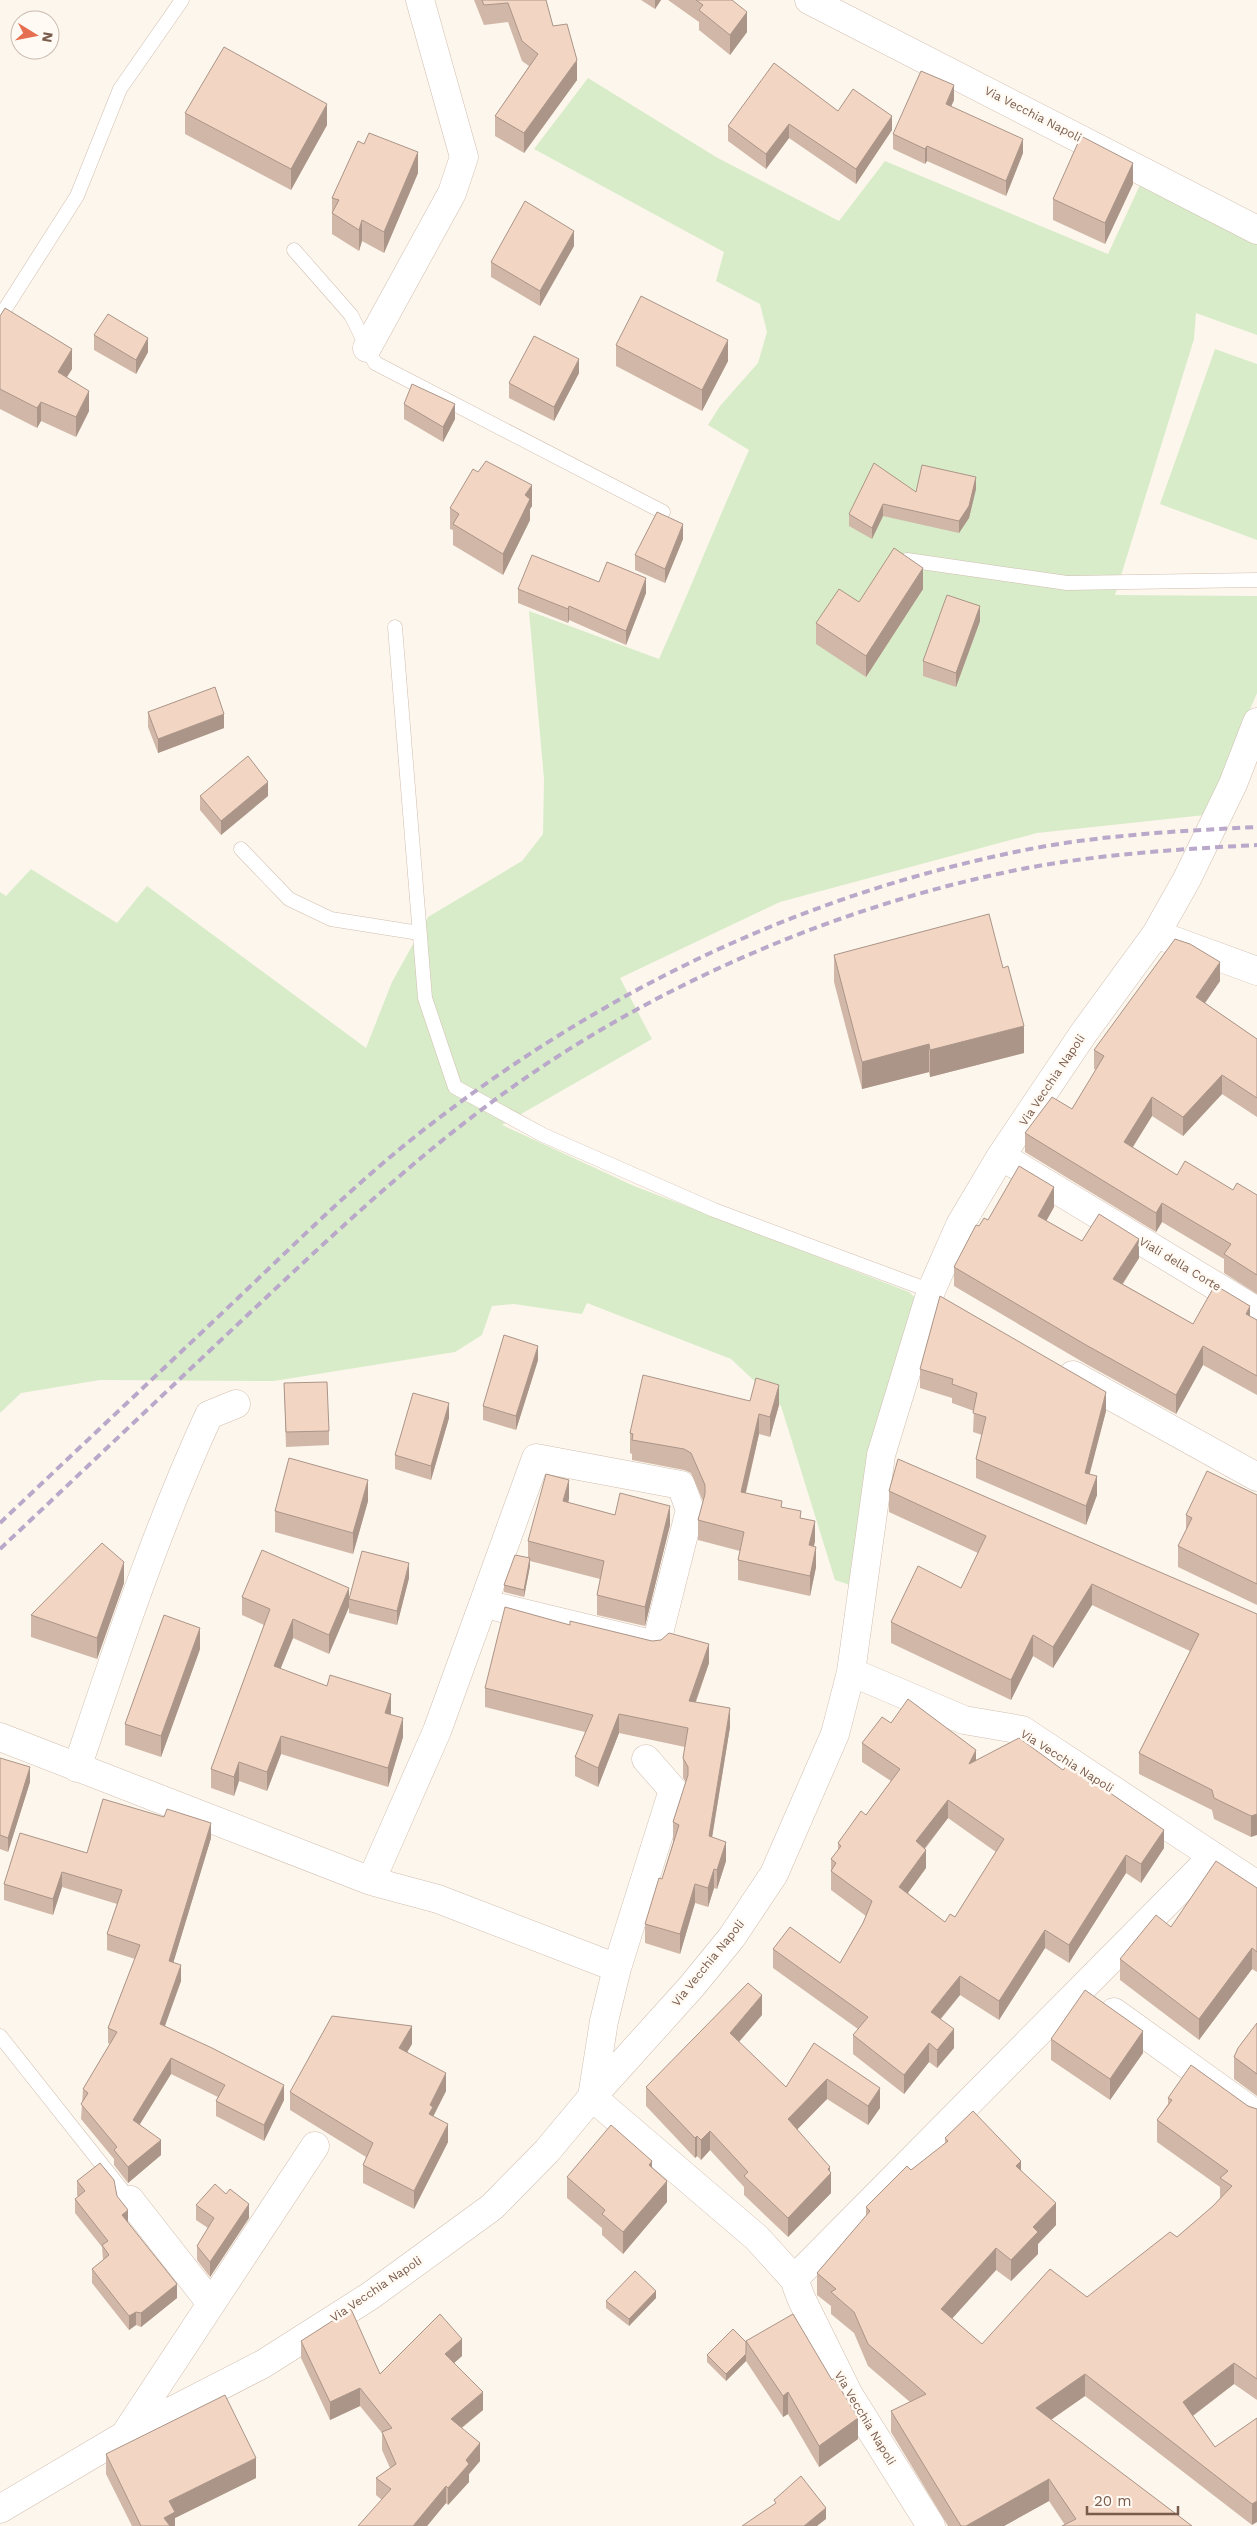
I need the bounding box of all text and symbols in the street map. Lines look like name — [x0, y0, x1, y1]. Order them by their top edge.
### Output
north arrow — [10, 10, 60, 60]
text: N — [39, 31, 57, 44]
street label: Via Vecchia Napoli — [982, 83, 1084, 145]
street label: Via Vecchia Napoli — [1016, 1032, 1088, 1128]
street label: Viali della Corte — [1137, 1234, 1224, 1294]
street label: Via Vecchia Napoli — [1018, 1727, 1116, 1795]
street label: Via Vecchia Napoli — [669, 1917, 747, 2009]
street label: Via Vecchia Napoli — [328, 2253, 424, 2325]
street label: Via Vecchia Napoli — [831, 2368, 899, 2468]
scale bar — [1087, 2484, 1178, 2516]
text: 20 m — [1094, 2492, 1132, 2510]

